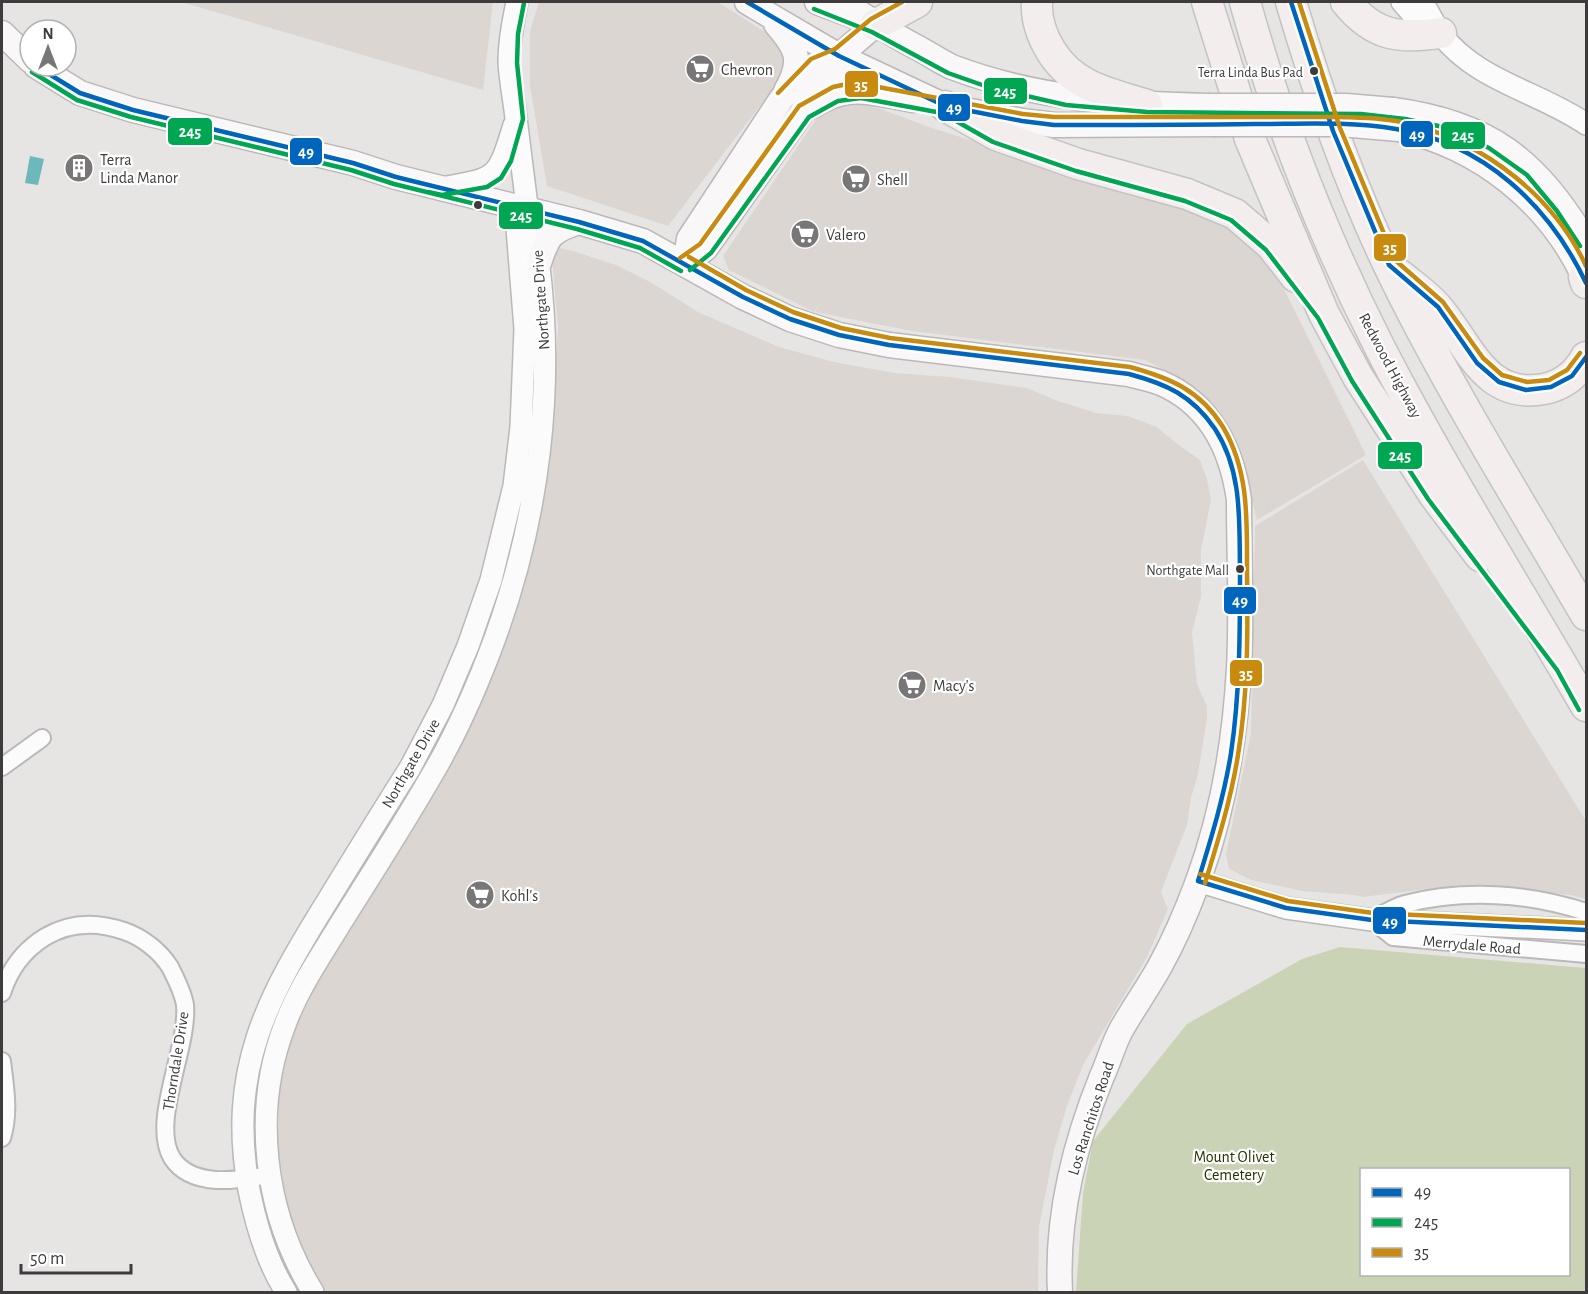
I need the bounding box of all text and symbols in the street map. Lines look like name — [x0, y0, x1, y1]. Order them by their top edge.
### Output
north arrow — [18, 18, 78, 78]
text: N — [42, 26, 54, 42]
supermarket icon: Chevron — [684, 53, 716, 85]
place label: Chevron — [721, 62, 773, 78]
marker: Terra Linda Bus Pad — [1308, 65, 1320, 77]
place label: Terra Linda Bus Pad — [1198, 66, 1303, 80]
line badge: 35 — [844, 70, 879, 98]
text: 35 — [854, 77, 868, 93]
line badge: 245 — [983, 77, 1028, 105]
text: 245 — [994, 84, 1016, 100]
line badge: 49 — [937, 93, 971, 122]
text: 49 — [946, 100, 962, 116]
line badge: 245 — [167, 117, 213, 146]
line badge: 49 — [1400, 120, 1434, 148]
line badge: 245 — [1440, 121, 1486, 150]
text: 245 — [179, 124, 201, 140]
text: 49 — [1409, 127, 1425, 143]
text: 245 — [1452, 128, 1474, 144]
line badge: 49 — [289, 137, 323, 166]
text: 49 — [298, 144, 314, 160]
building icon: Terra Linda Manor — [63, 152, 95, 184]
place label: Terra Linda Manor — [100, 152, 179, 186]
supermarket icon: Shell — [840, 163, 872, 195]
place label: Shell — [877, 172, 908, 188]
unlabelled marker — [472, 199, 484, 211]
line badge: 245 — [498, 201, 544, 230]
text: 245 — [510, 208, 532, 224]
supermarket icon: Valero — [789, 218, 821, 250]
place label: Valero — [826, 227, 866, 243]
line badge: 35 — [1373, 233, 1407, 262]
text: 35 — [1383, 240, 1397, 256]
street label: Northgate Drive — [530, 249, 552, 350]
street label: Redwood Highway — [1355, 310, 1425, 421]
line badge: 245 — [1377, 441, 1423, 470]
text: 245 — [1389, 448, 1411, 464]
marker: Northgate Mall — [1234, 563, 1246, 575]
place label: Northgate Mall — [1146, 564, 1229, 578]
line badge: 49 — [1223, 586, 1257, 615]
text: 49 — [1232, 593, 1248, 609]
line badge: 35 — [1229, 659, 1263, 687]
text: 35 — [1239, 666, 1253, 682]
supermarket icon: Macy's — [896, 669, 928, 701]
place label: Macy's — [933, 678, 974, 695]
street label: Northgate Drive — [379, 716, 443, 811]
supermarket icon: Kohl's — [464, 879, 496, 911]
place label: Kohl's — [501, 888, 538, 904]
line badge: 49 — [1372, 906, 1407, 935]
text: 49 — [1382, 914, 1398, 930]
street label: Merrydale Road — [1422, 933, 1522, 958]
street label: Thorndale Drive — [160, 1010, 192, 1112]
street label: Los Ranchitos Road — [1065, 1060, 1117, 1177]
park label: Mount Olivet Cemetery — [1193, 1149, 1275, 1184]
legend — [1360, 1168, 1570, 1276]
text: 49 — [1414, 1184, 1431, 1202]
text: 245 — [1414, 1214, 1438, 1232]
scale bar — [21, 1237, 130, 1275]
text: 35 — [1414, 1244, 1429, 1262]
text: 50 m — [30, 1250, 64, 1268]

